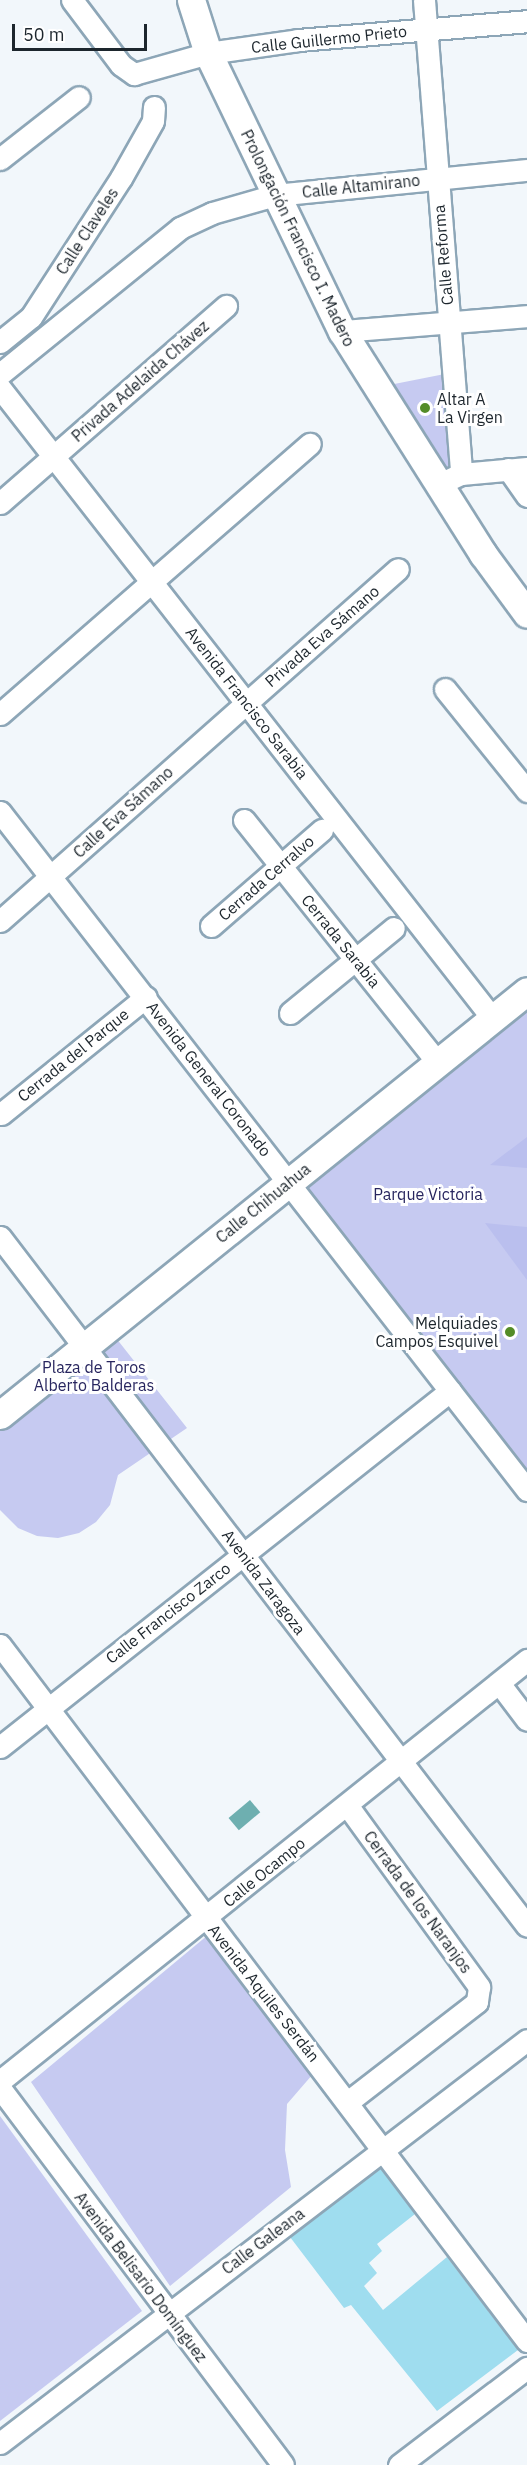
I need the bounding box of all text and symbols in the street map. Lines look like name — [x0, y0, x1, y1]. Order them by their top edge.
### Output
scale bar — [15, 12, 150, 50]
street label: Calle Guillermo Prieto — [250, 21, 408, 57]
text: 50 m — [23, 23, 65, 46]
street label: Prolongación Francisco I. Madero — [237, 126, 359, 350]
street label: Calle Altamirano — [301, 170, 421, 202]
street label: Calle Claveles — [52, 184, 122, 278]
street label: Calle Reforma — [429, 204, 457, 306]
street label: Privada Adelaida Chávez — [68, 316, 212, 446]
place label: Altar A La Virgen — [437, 389, 503, 427]
marker: Altar A La Virgen — [418, 401, 432, 415]
street label: Privada Eva Sámano — [261, 581, 383, 691]
street label: Avenida Francisco Sarabia — [182, 623, 312, 783]
street label: Calle Eva Sámano — [69, 762, 177, 862]
street label: Cerrada Cerralvo — [214, 831, 318, 925]
street label: Cerrada Sarabia — [297, 890, 385, 992]
street label: Avenida General Coronado — [143, 998, 275, 1160]
street label: Cerrada del Parque — [13, 1004, 133, 1106]
street label: Calle Chihuahua — [212, 1159, 314, 1247]
park label: Parque Victoria — [373, 1184, 483, 1204]
place label: Melquiades Campos Esquivel — [375, 1313, 498, 1351]
marker: Melquiades Campos Esquivel — [503, 1325, 517, 1339]
park label: Plaza de Toros Alberto Balderas — [34, 1357, 154, 1395]
street label: Avenida Zaragoza — [218, 1526, 310, 1638]
street label: Calle Francisco Zarco — [102, 1558, 234, 1668]
street label: Cerrada de los Naranjos — [360, 1827, 476, 1977]
street label: Calle Ocampo — [219, 1833, 309, 1911]
street label: Avenida Aquiles Serdán — [204, 1920, 324, 2066]
street label: Avenida Belisario Domínguez — [71, 2188, 211, 2366]
street label: Calle Galeana — [218, 2204, 308, 2278]

